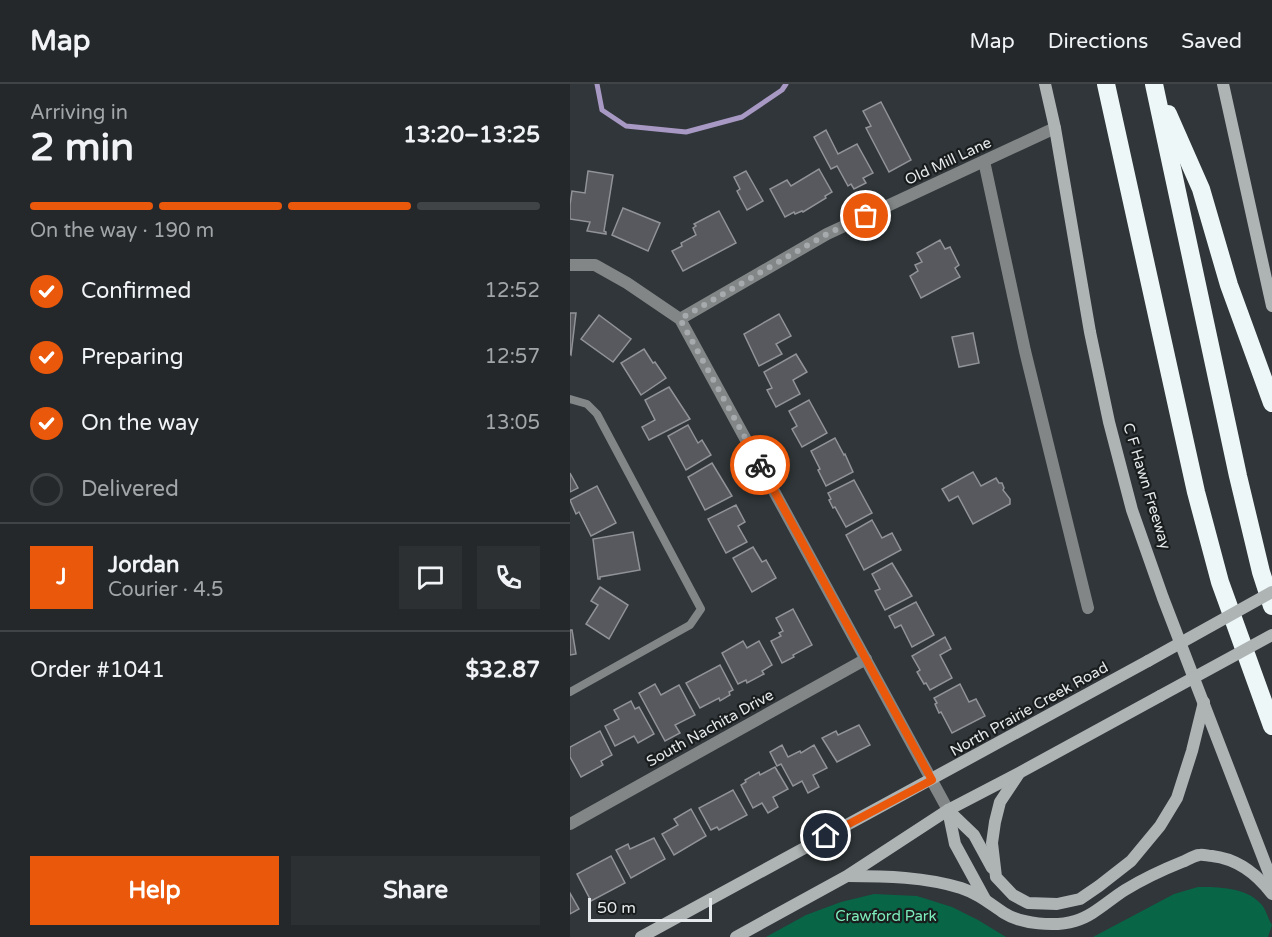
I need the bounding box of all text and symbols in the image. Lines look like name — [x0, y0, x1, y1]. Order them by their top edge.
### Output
text: Map — [30, 24, 90, 58]
text: Map — [969, 29, 1015, 54]
text: Directions — [1048, 29, 1148, 54]
text: Saved — [1181, 29, 1242, 54]
text: Arriving in — [30, 101, 128, 125]
text: 13:20–13:25 — [403, 122, 540, 148]
text: 2 min — [30, 124, 134, 171]
street label: Old Mill Lane — [902, 133, 994, 189]
pin — [840, 190, 891, 241]
icon: bag — [849, 199, 882, 232]
text: On the way · 190 m — [30, 219, 214, 243]
icon: check — [30, 275, 63, 308]
text: Confirmed — [81, 278, 191, 304]
text: 12:52 — [485, 279, 540, 303]
icon: check — [30, 341, 63, 374]
text: Preparing — [81, 344, 184, 370]
text: 12:57 — [485, 345, 540, 369]
icon: check — [30, 407, 63, 440]
text: On the way — [81, 410, 199, 436]
text: 13:05 — [485, 411, 540, 435]
street label: C F Hawn Freeway — [1119, 421, 1175, 551]
courier — [730, 435, 790, 495]
icon: bike — [744, 449, 777, 482]
text: Delivered — [81, 476, 179, 502]
button: chat — [399, 546, 462, 609]
button: phone — [477, 546, 540, 609]
text: Jordan — [108, 552, 179, 578]
text: J — [56, 564, 67, 590]
text: Courier · 4.5 — [108, 578, 223, 602]
text: Order #1041 — [30, 657, 165, 683]
text: $32.87 — [466, 657, 540, 683]
street label: North Prairie Creek Road — [947, 658, 1111, 760]
street label: South Nachita Drive — [643, 686, 777, 770]
pin — [800, 810, 851, 861]
icon: home — [809, 819, 842, 852]
button: Help — [30, 856, 279, 925]
button: Share — [291, 856, 540, 925]
scale bar — [588, 895, 712, 922]
text: 50 m — [597, 898, 636, 918]
park label: Crawford Park — [835, 907, 937, 925]

